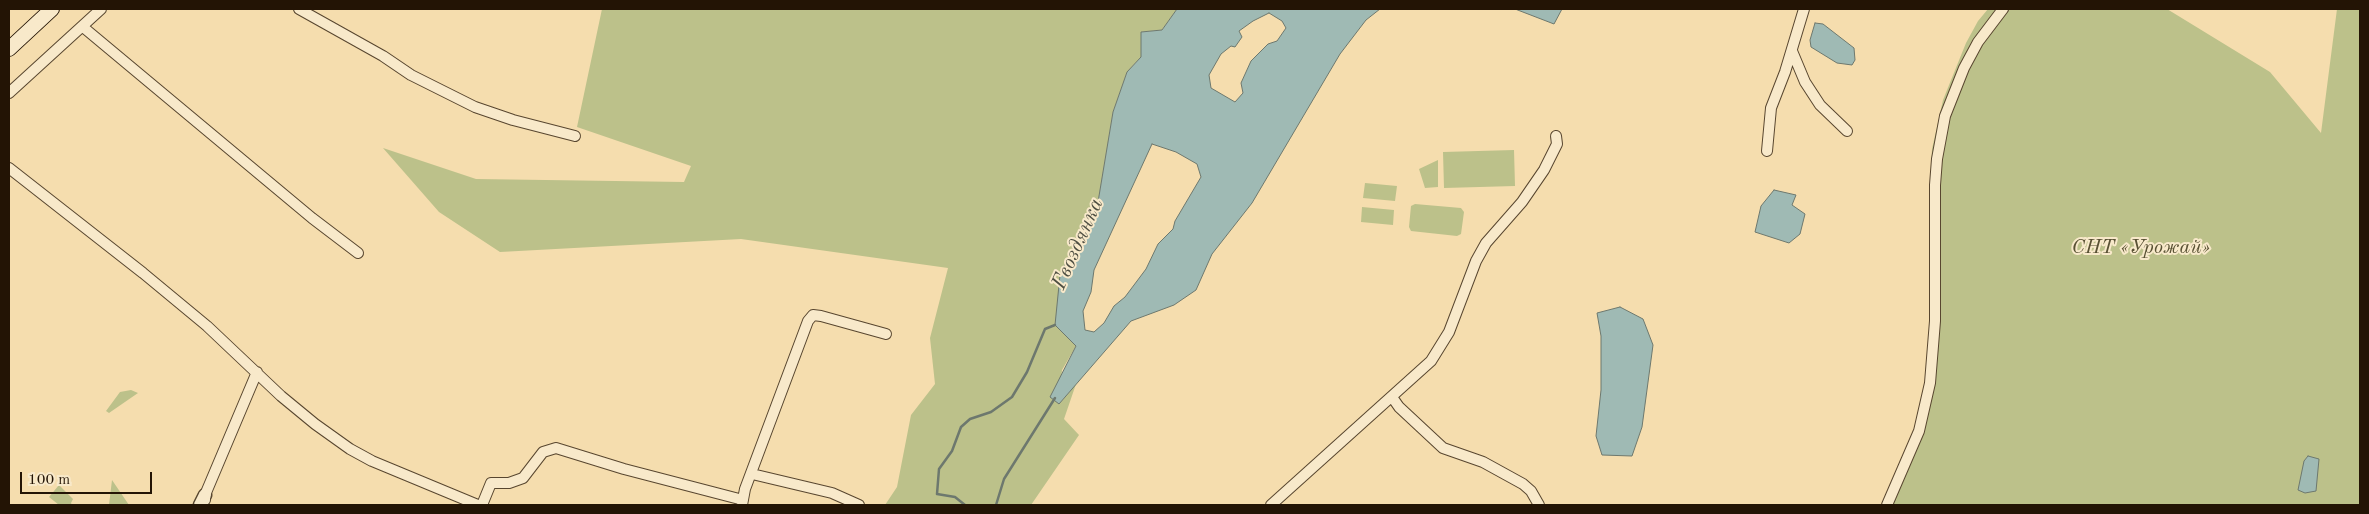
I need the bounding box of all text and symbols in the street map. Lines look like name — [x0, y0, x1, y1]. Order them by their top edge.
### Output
water label: Гвоздянка — [1047, 194, 1109, 294]
park label: СНТ «Урожай» — [2072, 236, 2210, 260]
scale bar — [22, 462, 155, 494]
text: 100 m — [28, 473, 70, 488]

